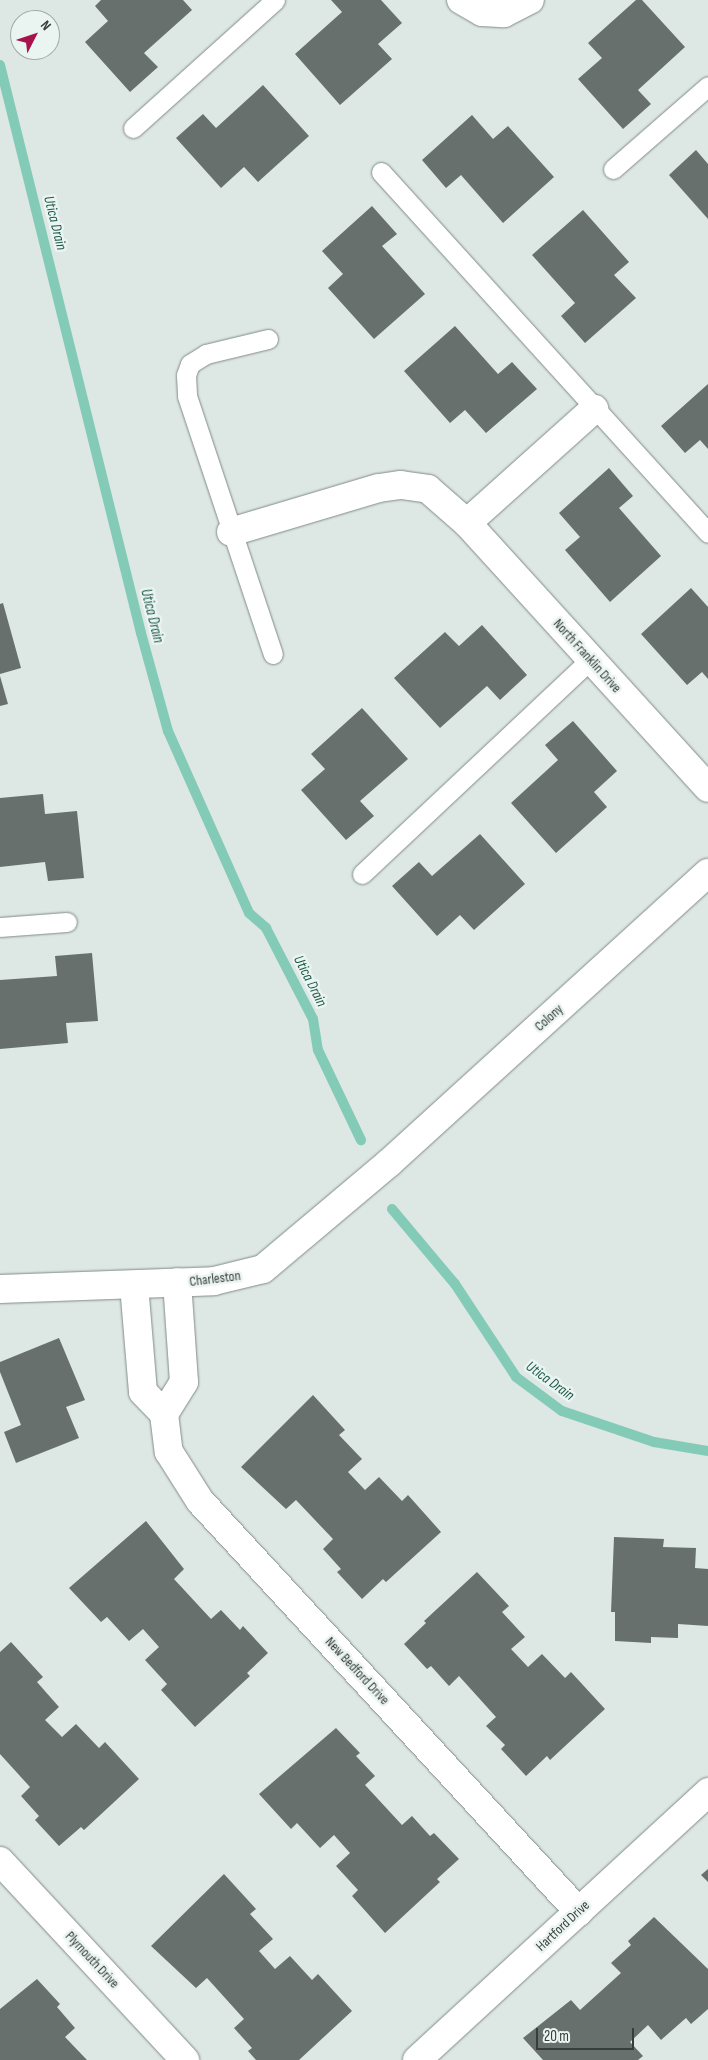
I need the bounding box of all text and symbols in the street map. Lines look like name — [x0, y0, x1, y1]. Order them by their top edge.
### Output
north arrow — [10, 10, 60, 60]
text: N — [37, 17, 55, 34]
water label: Utica Drain — [40, 194, 70, 252]
water label: Utica Drain — [137, 587, 167, 645]
street label: North Franklin Drive — [549, 616, 625, 696]
water label: Utica Drain — [289, 952, 331, 1010]
street label: Colony — [531, 1001, 567, 1035]
street label: Charleston — [188, 1268, 242, 1290]
water label: Utica Drain — [522, 1358, 578, 1404]
street label: New Bedford Drive — [321, 1634, 393, 1708]
street label: Hartford Drive — [533, 1897, 593, 1955]
street label: Plymouth Drive — [61, 1928, 123, 1992]
scale bar — [538, 2018, 636, 2050]
text: 20 m — [544, 2027, 569, 2046]

